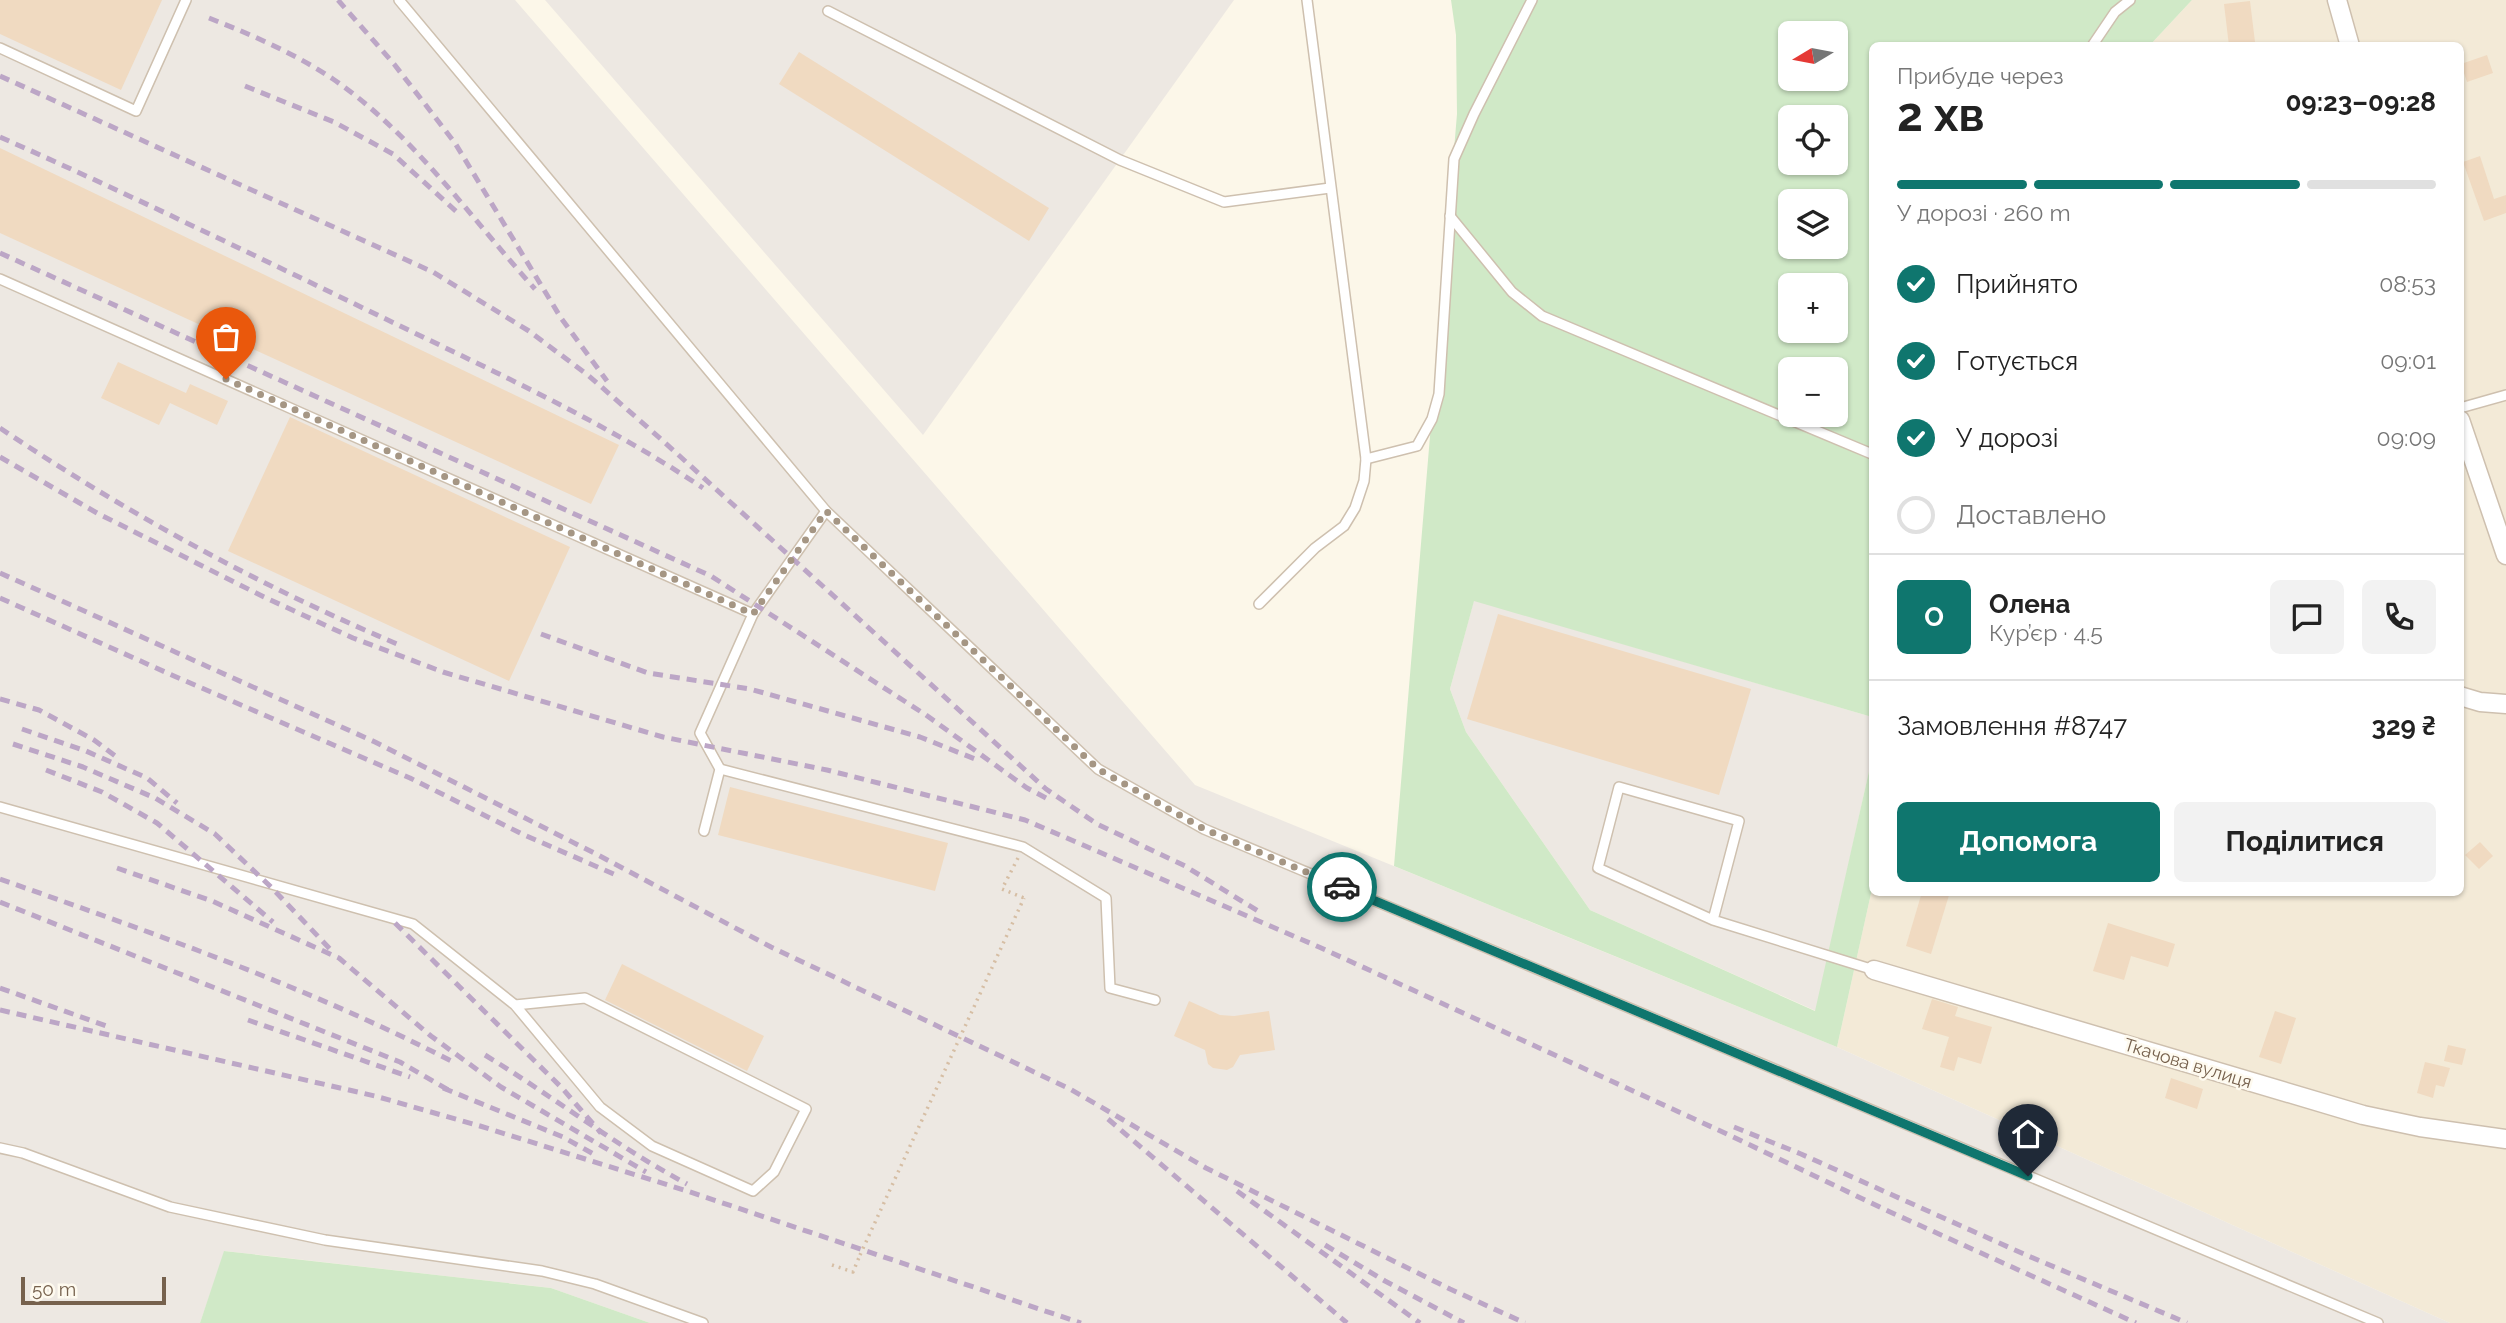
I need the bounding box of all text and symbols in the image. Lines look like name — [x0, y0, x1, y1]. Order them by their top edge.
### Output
north arrow — [1778, 21, 1848, 91]
map controls — [1778, 21, 1848, 427]
text: Прибуде через — [1897, 62, 2064, 89]
text: 09:23–09:28 — [2285, 87, 2436, 117]
text: 2 хв — [1897, 88, 1984, 142]
button: locate — [1778, 105, 1848, 175]
button: layers — [1778, 189, 1848, 259]
text: У дорозі · 260 m — [1897, 199, 2071, 226]
icon: check — [1897, 265, 1935, 303]
text: Прийнято — [1956, 269, 2078, 299]
text: 08:53 — [2379, 270, 2436, 297]
button: + — [1778, 273, 1848, 343]
pin — [196, 307, 256, 379]
icon: bag — [207, 318, 245, 356]
icon: check — [1897, 342, 1935, 380]
text: Готується — [1956, 346, 2078, 376]
text: 09:01 — [2380, 347, 2436, 374]
button: − — [1778, 357, 1848, 427]
icon: check — [1897, 419, 1935, 457]
text: У дорозі — [1956, 423, 2058, 453]
text: 09:09 — [2377, 424, 2436, 451]
text: Доставлено — [1956, 500, 2106, 530]
button: chat — [2270, 580, 2344, 654]
button: phone — [2362, 580, 2436, 654]
text: Олена — [1989, 589, 2070, 619]
text: О — [1924, 602, 1944, 632]
text: Кур’єр · 4.5 — [1989, 619, 2103, 646]
text: Замовлення #8747 — [1897, 711, 2127, 741]
text: 329 ₴ — [2371, 711, 2436, 741]
button: Допомога — [1897, 802, 2160, 882]
button: Поділитися — [2174, 802, 2436, 882]
courier — [1307, 852, 1377, 922]
icon: car — [1323, 868, 1361, 906]
street label: Ткачова вулиця — [2122, 1034, 2254, 1092]
pin — [1998, 1104, 2058, 1176]
icon: home — [2009, 1115, 2047, 1153]
scale bar — [21, 1274, 166, 1306]
text: 50 m — [32, 1278, 76, 1300]

